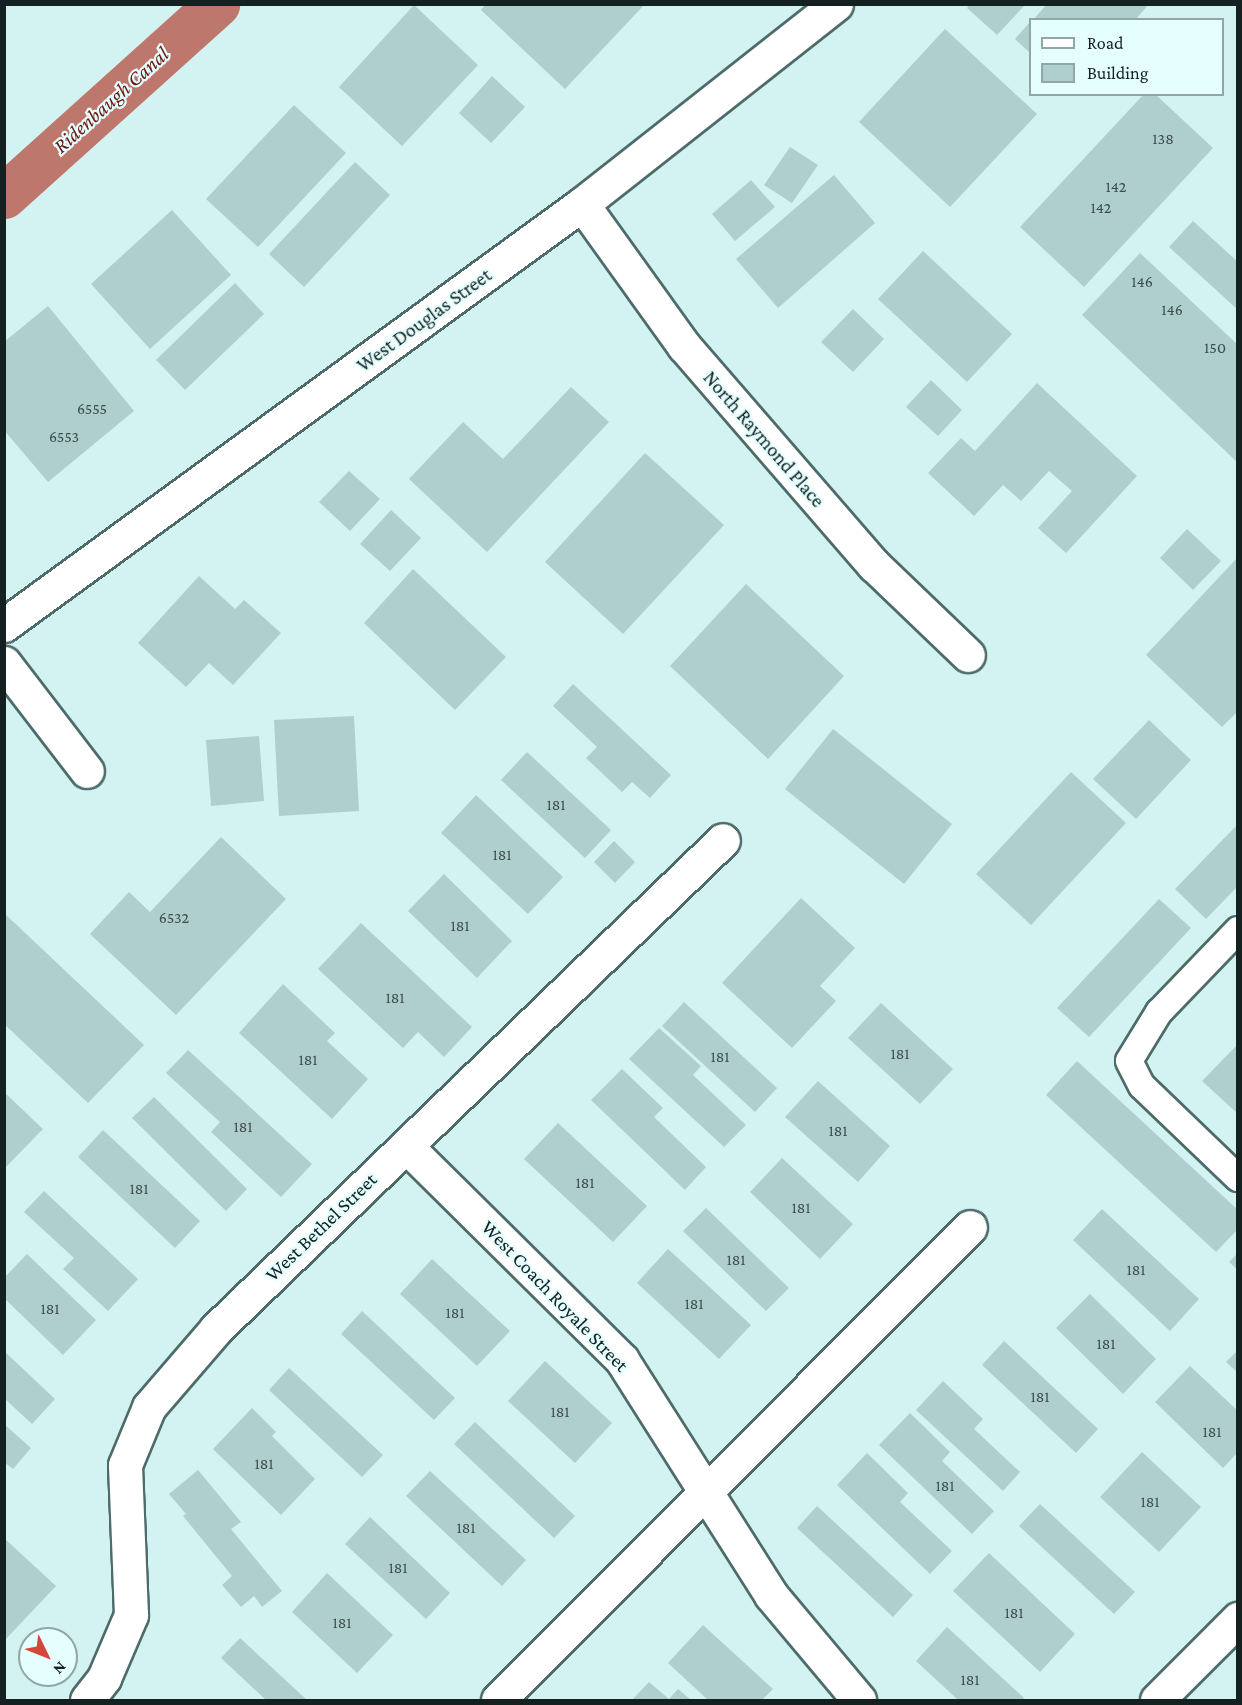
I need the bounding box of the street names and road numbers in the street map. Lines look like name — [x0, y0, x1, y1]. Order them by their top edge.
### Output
street label: West Douglas Street — [352, 263, 496, 377]
street label: North Raymond Place — [698, 366, 830, 512]
street label: West Bethel Street — [260, 1168, 382, 1286]
street label: West Coach Royale Street — [476, 1215, 634, 1377]

